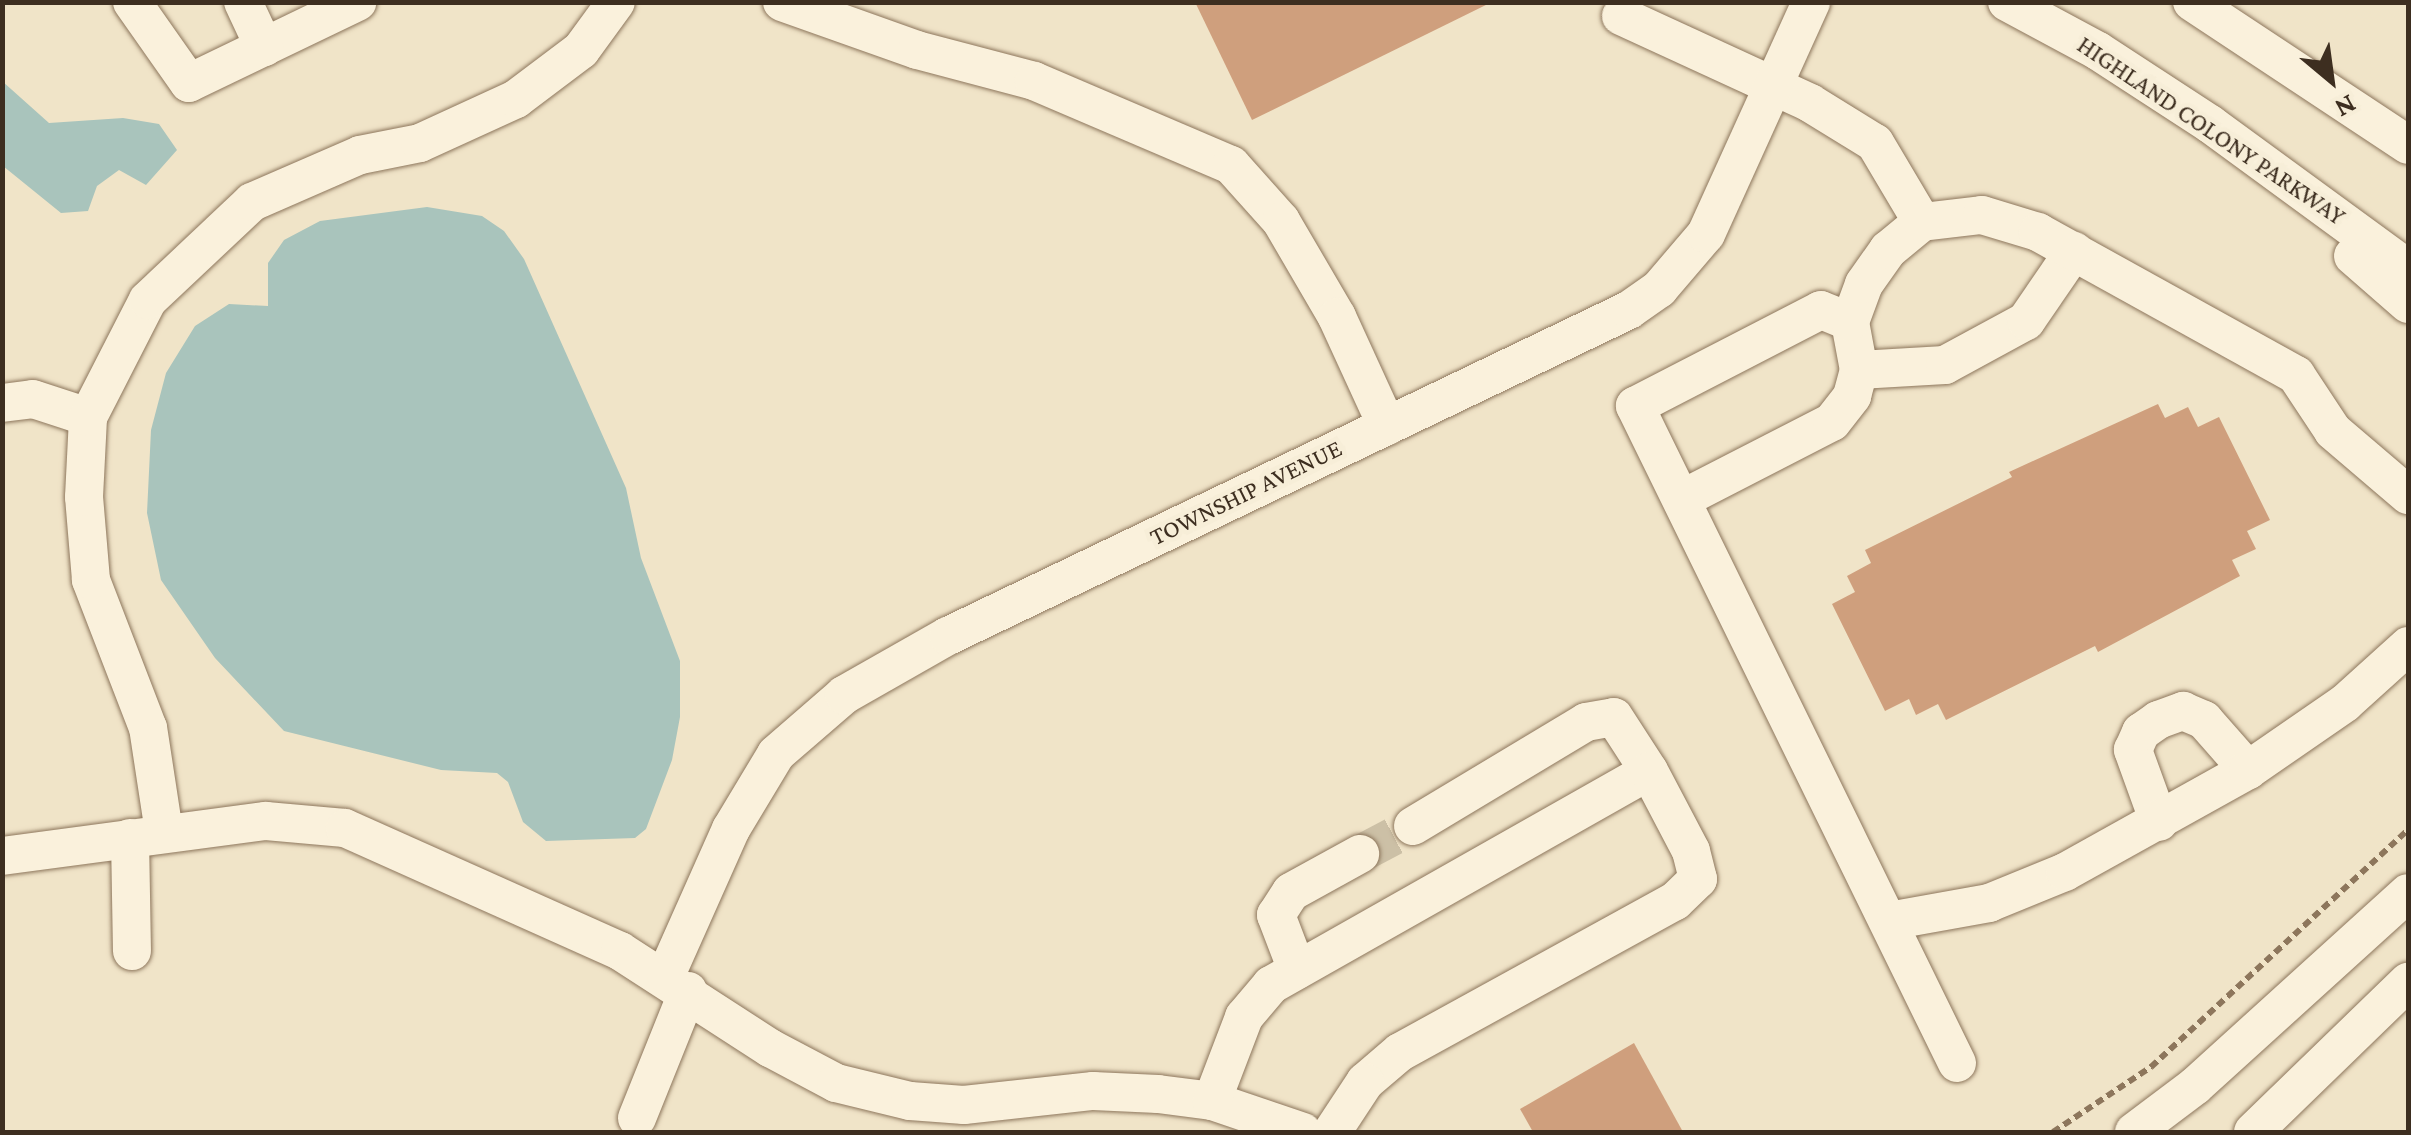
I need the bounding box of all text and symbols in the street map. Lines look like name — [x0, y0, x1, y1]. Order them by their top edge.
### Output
street label: HIGHLAND COLONY PARKWAY — [2071, 30, 2351, 232]
north arrow — [2281, 30, 2381, 130]
street label: TOWNSHIP AVENUE — [1145, 434, 1347, 552]

